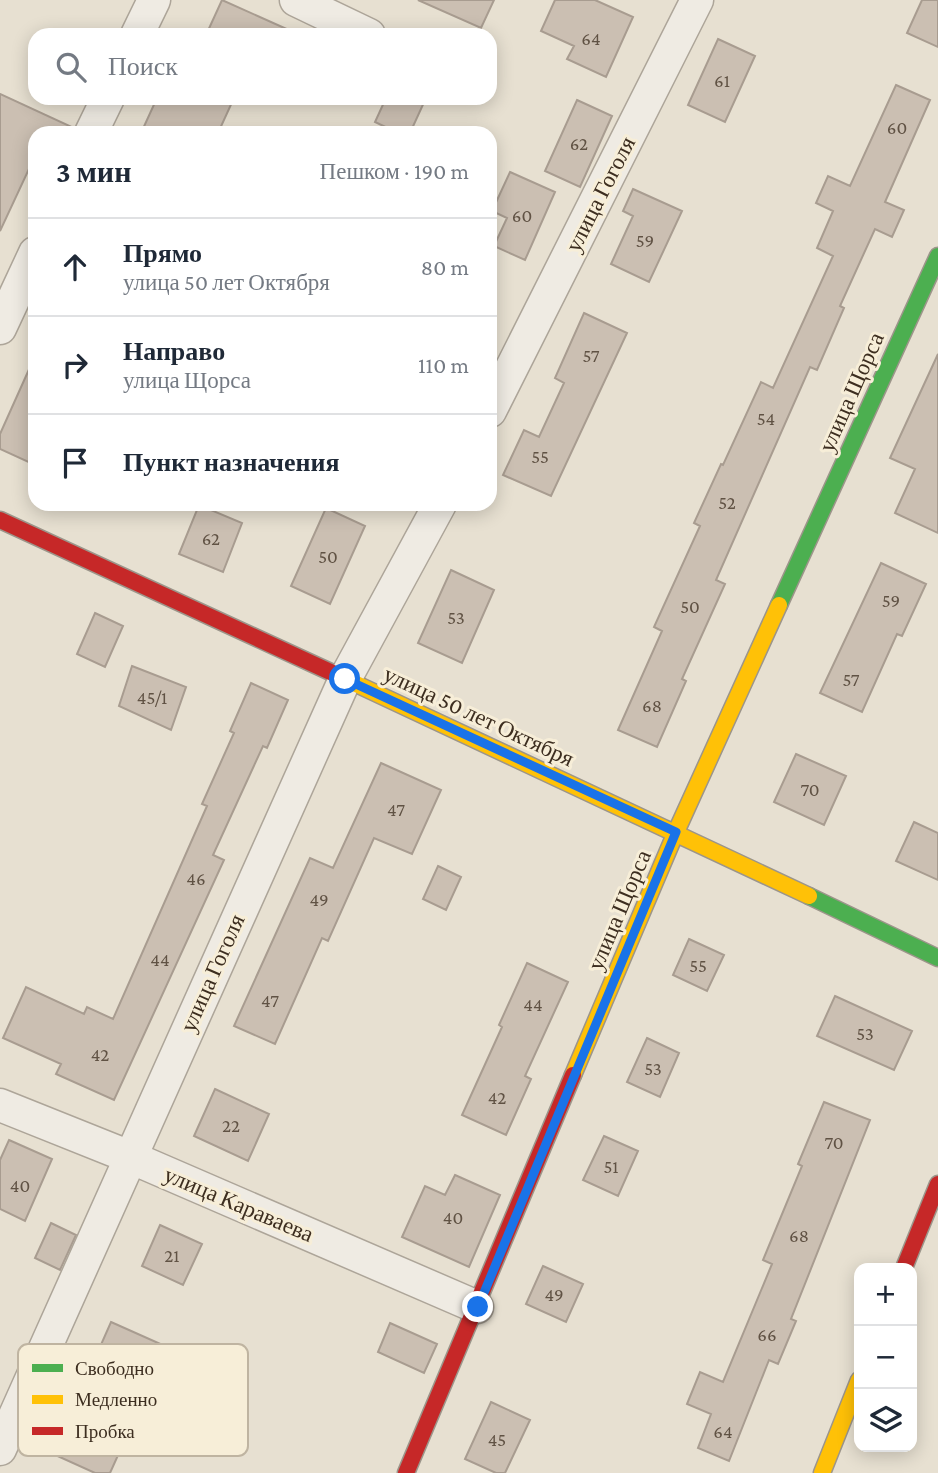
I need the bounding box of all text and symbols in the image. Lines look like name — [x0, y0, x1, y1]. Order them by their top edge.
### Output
search box — [28, 28, 497, 105]
house number: 64 — [581, 28, 601, 49]
icon: search — [52, 48, 90, 86]
text: Поиск — [108, 52, 178, 81]
house number: 61 — [714, 70, 730, 91]
house number: 60 — [887, 117, 907, 138]
street label: улица Гоголя — [560, 132, 640, 256]
house number: 62 — [570, 133, 588, 154]
text: 3 мин — [56, 155, 131, 188]
text: Пешком · 190 m — [320, 158, 469, 184]
house number: 60 — [512, 205, 532, 226]
house number: 59 — [636, 230, 654, 251]
text: Прямо — [123, 239, 202, 268]
icon: ahead — [56, 248, 94, 286]
text: 80 m — [421, 254, 469, 280]
text: улица 50 лет Октября — [123, 269, 330, 295]
street label: улица Щорса — [813, 328, 889, 456]
text: Направо — [123, 337, 225, 366]
house number: 57 — [582, 345, 600, 366]
icon: right — [56, 346, 94, 384]
text: 110 m — [418, 352, 469, 378]
text: улица Щорса — [123, 367, 251, 393]
house number: 54 — [757, 408, 775, 429]
icon: arrive — [56, 444, 94, 482]
house number: 55 — [531, 446, 549, 467]
text: Пункт назначения — [123, 448, 340, 477]
house number: 52 — [718, 492, 736, 513]
house number: 62 — [202, 528, 220, 549]
house number: 50 — [318, 546, 338, 567]
house number: 59 — [882, 590, 900, 611]
house number: 50 — [680, 596, 700, 617]
house number: 53 — [447, 607, 465, 628]
street label: улица 50 лет Октября — [380, 660, 579, 772]
route start — [329, 663, 360, 694]
house number: 57 — [842, 669, 860, 690]
house number: 45/1 — [137, 687, 167, 708]
house number: 68 — [642, 695, 662, 716]
house number: 70 — [800, 779, 820, 800]
house number: 47 — [387, 799, 405, 820]
street label: улица Щорса — [582, 846, 656, 974]
house number: 46 — [186, 868, 206, 889]
house number: 49 — [309, 889, 329, 910]
street label: улица Гоголя — [174, 910, 250, 1036]
house number: 44 — [150, 949, 170, 970]
house number: 55 — [689, 955, 707, 976]
house number: 47 — [261, 990, 279, 1011]
house number: 44 — [523, 994, 543, 1015]
house number: 53 — [856, 1023, 874, 1044]
house number: 42 — [91, 1044, 109, 1065]
house number: 53 — [644, 1058, 662, 1079]
house number: 42 — [488, 1087, 506, 1108]
house number: 22 — [222, 1115, 240, 1136]
house number: 70 — [824, 1132, 844, 1153]
house number: 51 — [603, 1156, 619, 1177]
street label: улица Караваева — [160, 1161, 318, 1247]
house number: 40 — [10, 1175, 30, 1196]
house number: 40 — [443, 1207, 463, 1228]
house number: 68 — [789, 1225, 809, 1246]
house number: 21 — [164, 1245, 180, 1266]
map controls — [854, 1263, 917, 1452]
button: + — [854, 1263, 917, 1326]
house number: 49 — [544, 1284, 564, 1305]
route end — [462, 1291, 493, 1322]
house number: 66 — [757, 1324, 777, 1345]
button: − — [854, 1326, 917, 1389]
legend — [18, 1344, 248, 1456]
text: Свободно — [75, 1358, 154, 1379]
text: Медленно — [75, 1389, 157, 1410]
button: layers — [854, 1389, 917, 1452]
text: Пробка — [75, 1421, 135, 1442]
house number: 64 — [713, 1421, 733, 1442]
house number: 45 — [488, 1429, 506, 1450]

